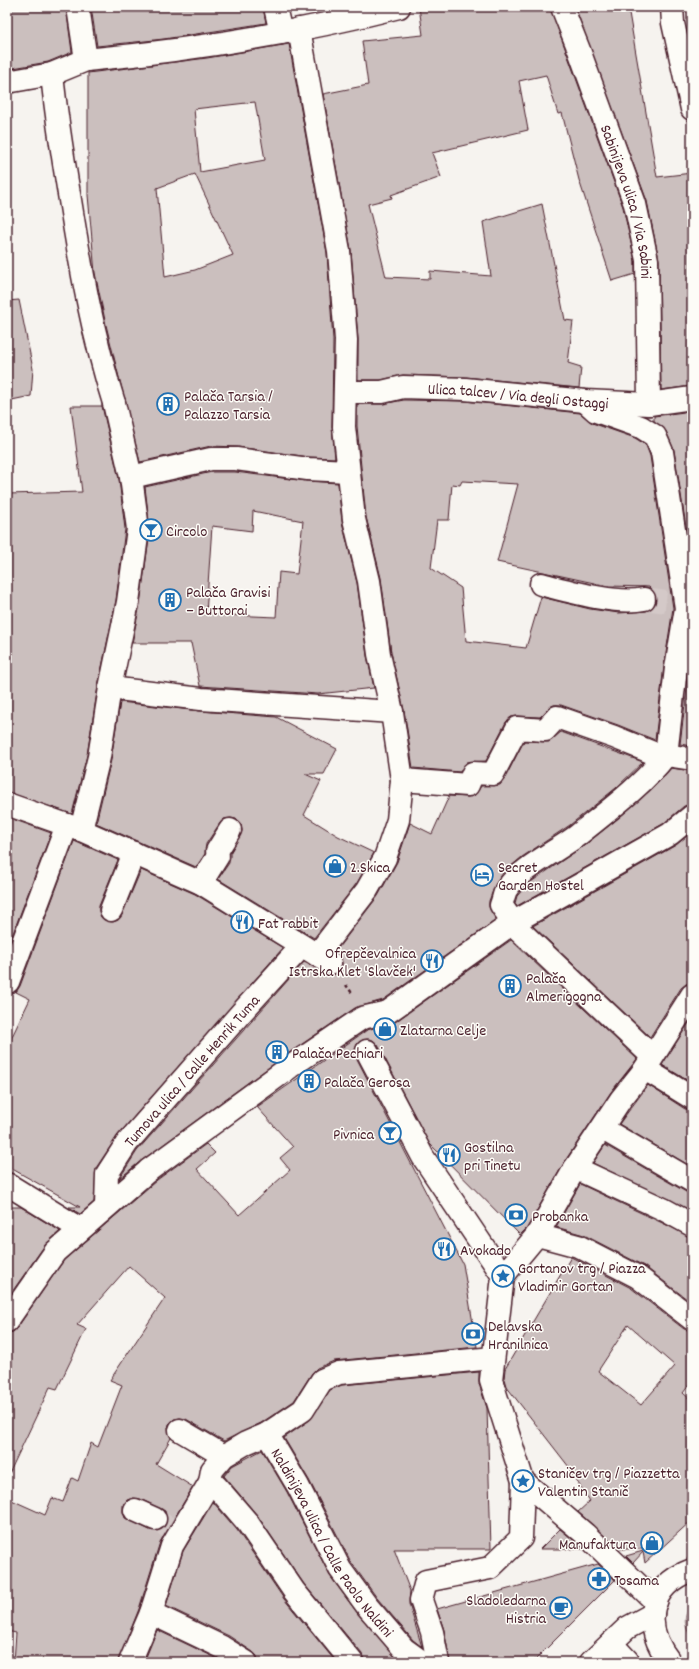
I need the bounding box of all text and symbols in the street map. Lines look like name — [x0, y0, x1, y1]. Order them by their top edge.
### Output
street label: Sabinijeva ulica / Via Sabini — [593, 122, 656, 279]
street label: Ulica talcev / Via degli Ostaggi — [427, 379, 609, 416]
place label: Palača Tarsia / Palazzo Tarsia — [184, 386, 273, 427]
building icon: Palača Tarsia / Palazzo Tarsia — [155, 391, 181, 417]
bar icon: Circolo — [138, 517, 164, 543]
place label: Circolo — [166, 521, 207, 544]
place label: Palača Gravisi – Buttorai — [186, 582, 271, 623]
building icon: Palača Gravisi – Buttorai — [157, 587, 183, 613]
shop icon: 2.Skica — [322, 853, 348, 879]
place label: 2.Skica — [350, 857, 391, 880]
place label: Secret Garden Hostel — [498, 857, 584, 898]
hotel icon: Secret Garden Hostel — [469, 862, 495, 888]
restaurant icon: Fat rabbit — [229, 909, 255, 935]
place label: Fat rabbit — [258, 913, 318, 936]
place label: Ofrepčevalnica Istrska Klet 'Slavček' — [289, 943, 416, 984]
restaurant icon: Ofrepčevalnica Istrska Klet 'Slavček' — [419, 948, 445, 974]
place label: Palača Almerigogna — [526, 968, 602, 1009]
building icon: Palača Almerigogna — [497, 973, 523, 999]
street label: Tumova ulica / Calle Henrik Tuma — [120, 990, 267, 1153]
shop icon: Zlatarna Celje — [372, 1016, 398, 1042]
place label: Zlatarna Celje — [400, 1020, 486, 1043]
building icon: Palača Pechiari — [264, 1039, 290, 1065]
place label: Palača Pechiari — [292, 1043, 383, 1066]
building icon: Palača Gerosa — [296, 1068, 322, 1094]
place label: Palača Gerosa — [324, 1072, 411, 1095]
bar icon: Pivnica — [377, 1120, 403, 1146]
place label: Pivnica — [333, 1124, 374, 1147]
place label: Gostilna pri Tinetu — [464, 1137, 521, 1178]
restaurant icon: Gostilna pri Tinetu — [436, 1142, 462, 1168]
bank icon: Probanka — [503, 1202, 529, 1228]
place label: Probanka — [532, 1206, 589, 1229]
restaurant icon: Avokado — [431, 1236, 457, 1262]
place label: Avokado — [460, 1240, 511, 1263]
place label: Gortanov trg / Piazza Vladimir Gortan — [518, 1258, 646, 1299]
place icon: Gortanov trg / Piazza Vladimir Gortan — [490, 1263, 516, 1289]
place label: Delavska Hranilnica — [488, 1316, 549, 1357]
bank icon: Delavska Hranilnica — [460, 1321, 486, 1347]
street label: Naldinijeva ulica / Calle Paolo Naldini — [264, 1444, 398, 1643]
place label: Staničev trg / Piazzetta Valentin Stanič — [538, 1463, 680, 1504]
place icon: Staničev trg / Piazzetta Valentin Stanič — [510, 1468, 536, 1494]
shop icon: Manufaktura — [639, 1530, 665, 1556]
place label: Manufaktura — [559, 1534, 636, 1557]
pharmacy icon: Tosama — [586, 1566, 612, 1592]
place label: Tosama — [614, 1570, 659, 1593]
place label: Sladoledarna Histria — [466, 1590, 546, 1631]
cafe icon: Sladoledarna Histria — [548, 1595, 574, 1621]

